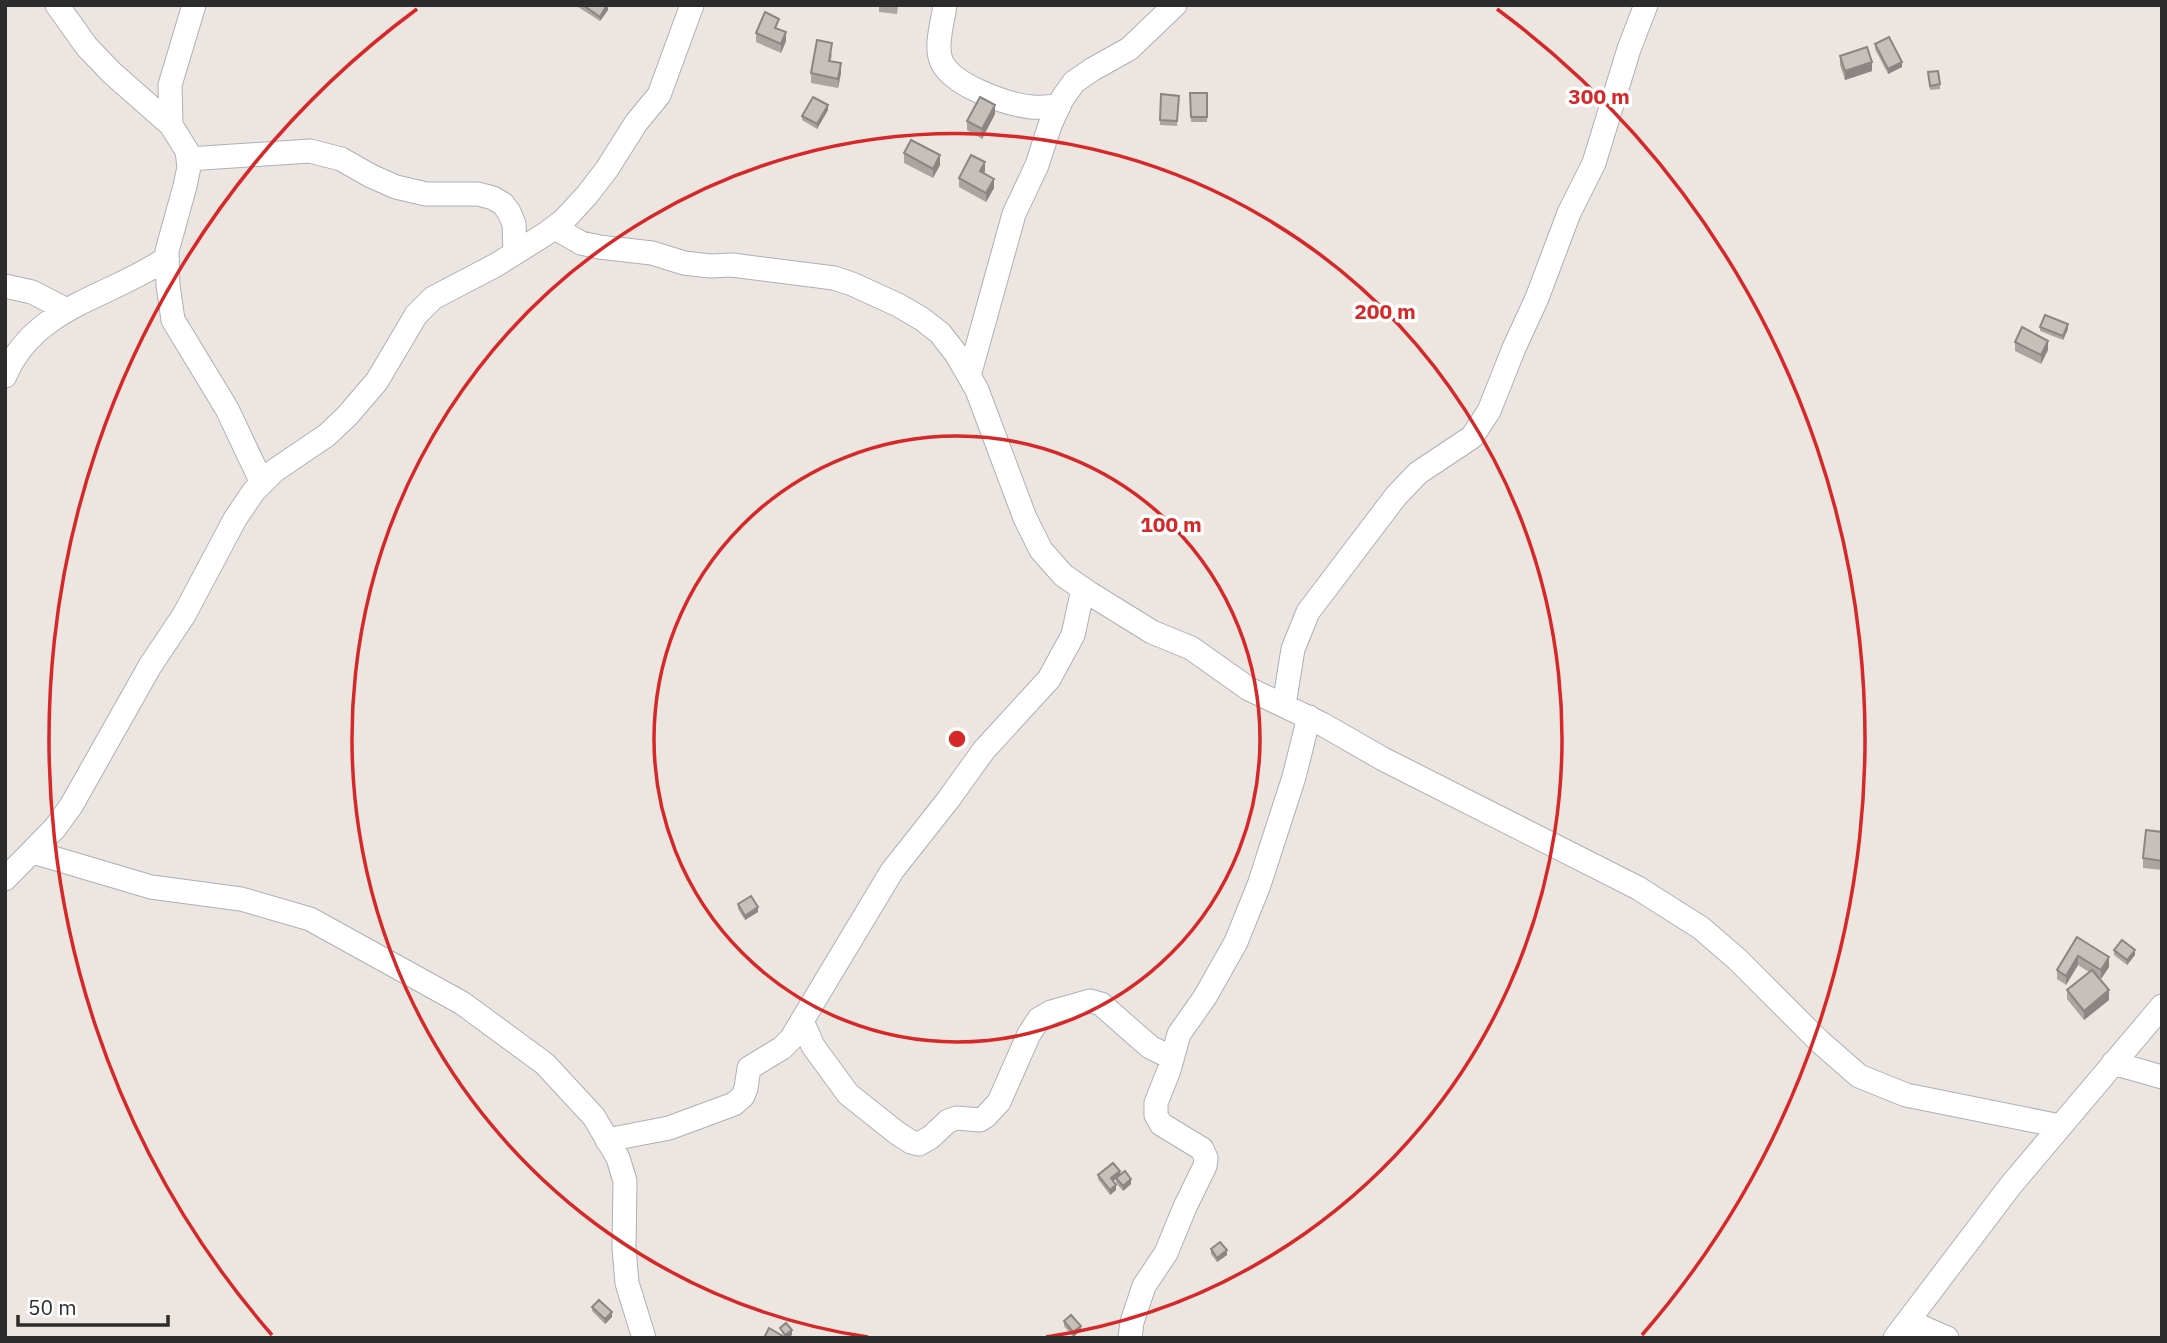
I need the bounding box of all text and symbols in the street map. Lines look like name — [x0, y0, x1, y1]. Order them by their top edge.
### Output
text: 300 m — [1568, 82, 1630, 110]
text: 200 m — [1354, 297, 1416, 325]
text: 100 m — [1140, 510, 1202, 538]
centre of rings — [945, 727, 969, 751]
scale bar — [18, 1284, 168, 1328]
text: 50 m — [28, 1293, 77, 1321]

